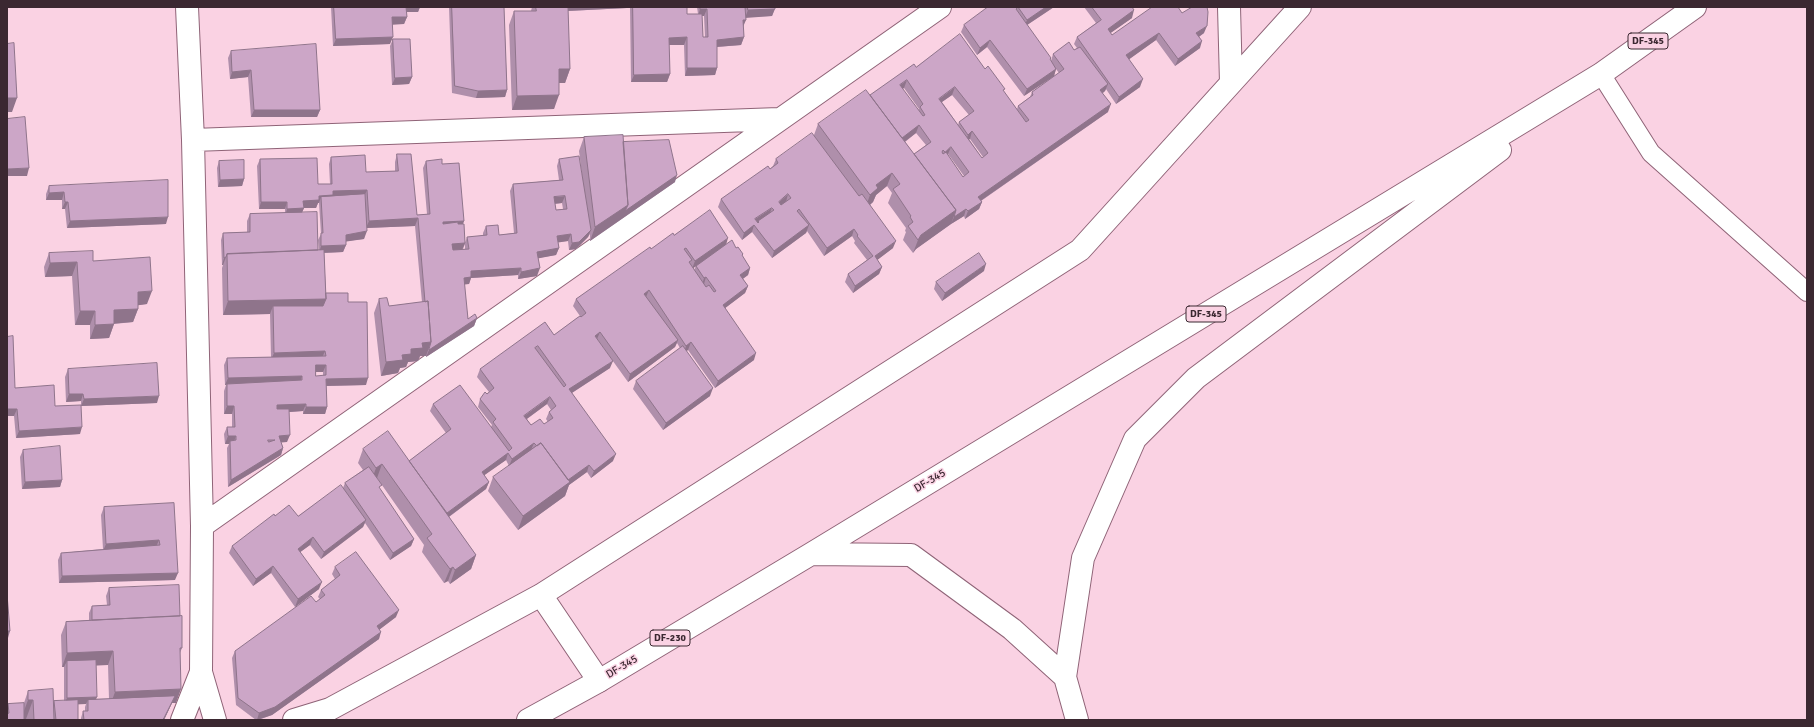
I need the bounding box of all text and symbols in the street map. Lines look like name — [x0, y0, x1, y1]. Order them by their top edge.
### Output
road number: DF-345 — [1628, 33, 1668, 49]
road number: DF-345 — [1186, 306, 1226, 322]
street label: DF-345 — [912, 466, 948, 496]
road number: DF-230 — [650, 630, 690, 646]
street label: DF-345 — [604, 652, 640, 682]

